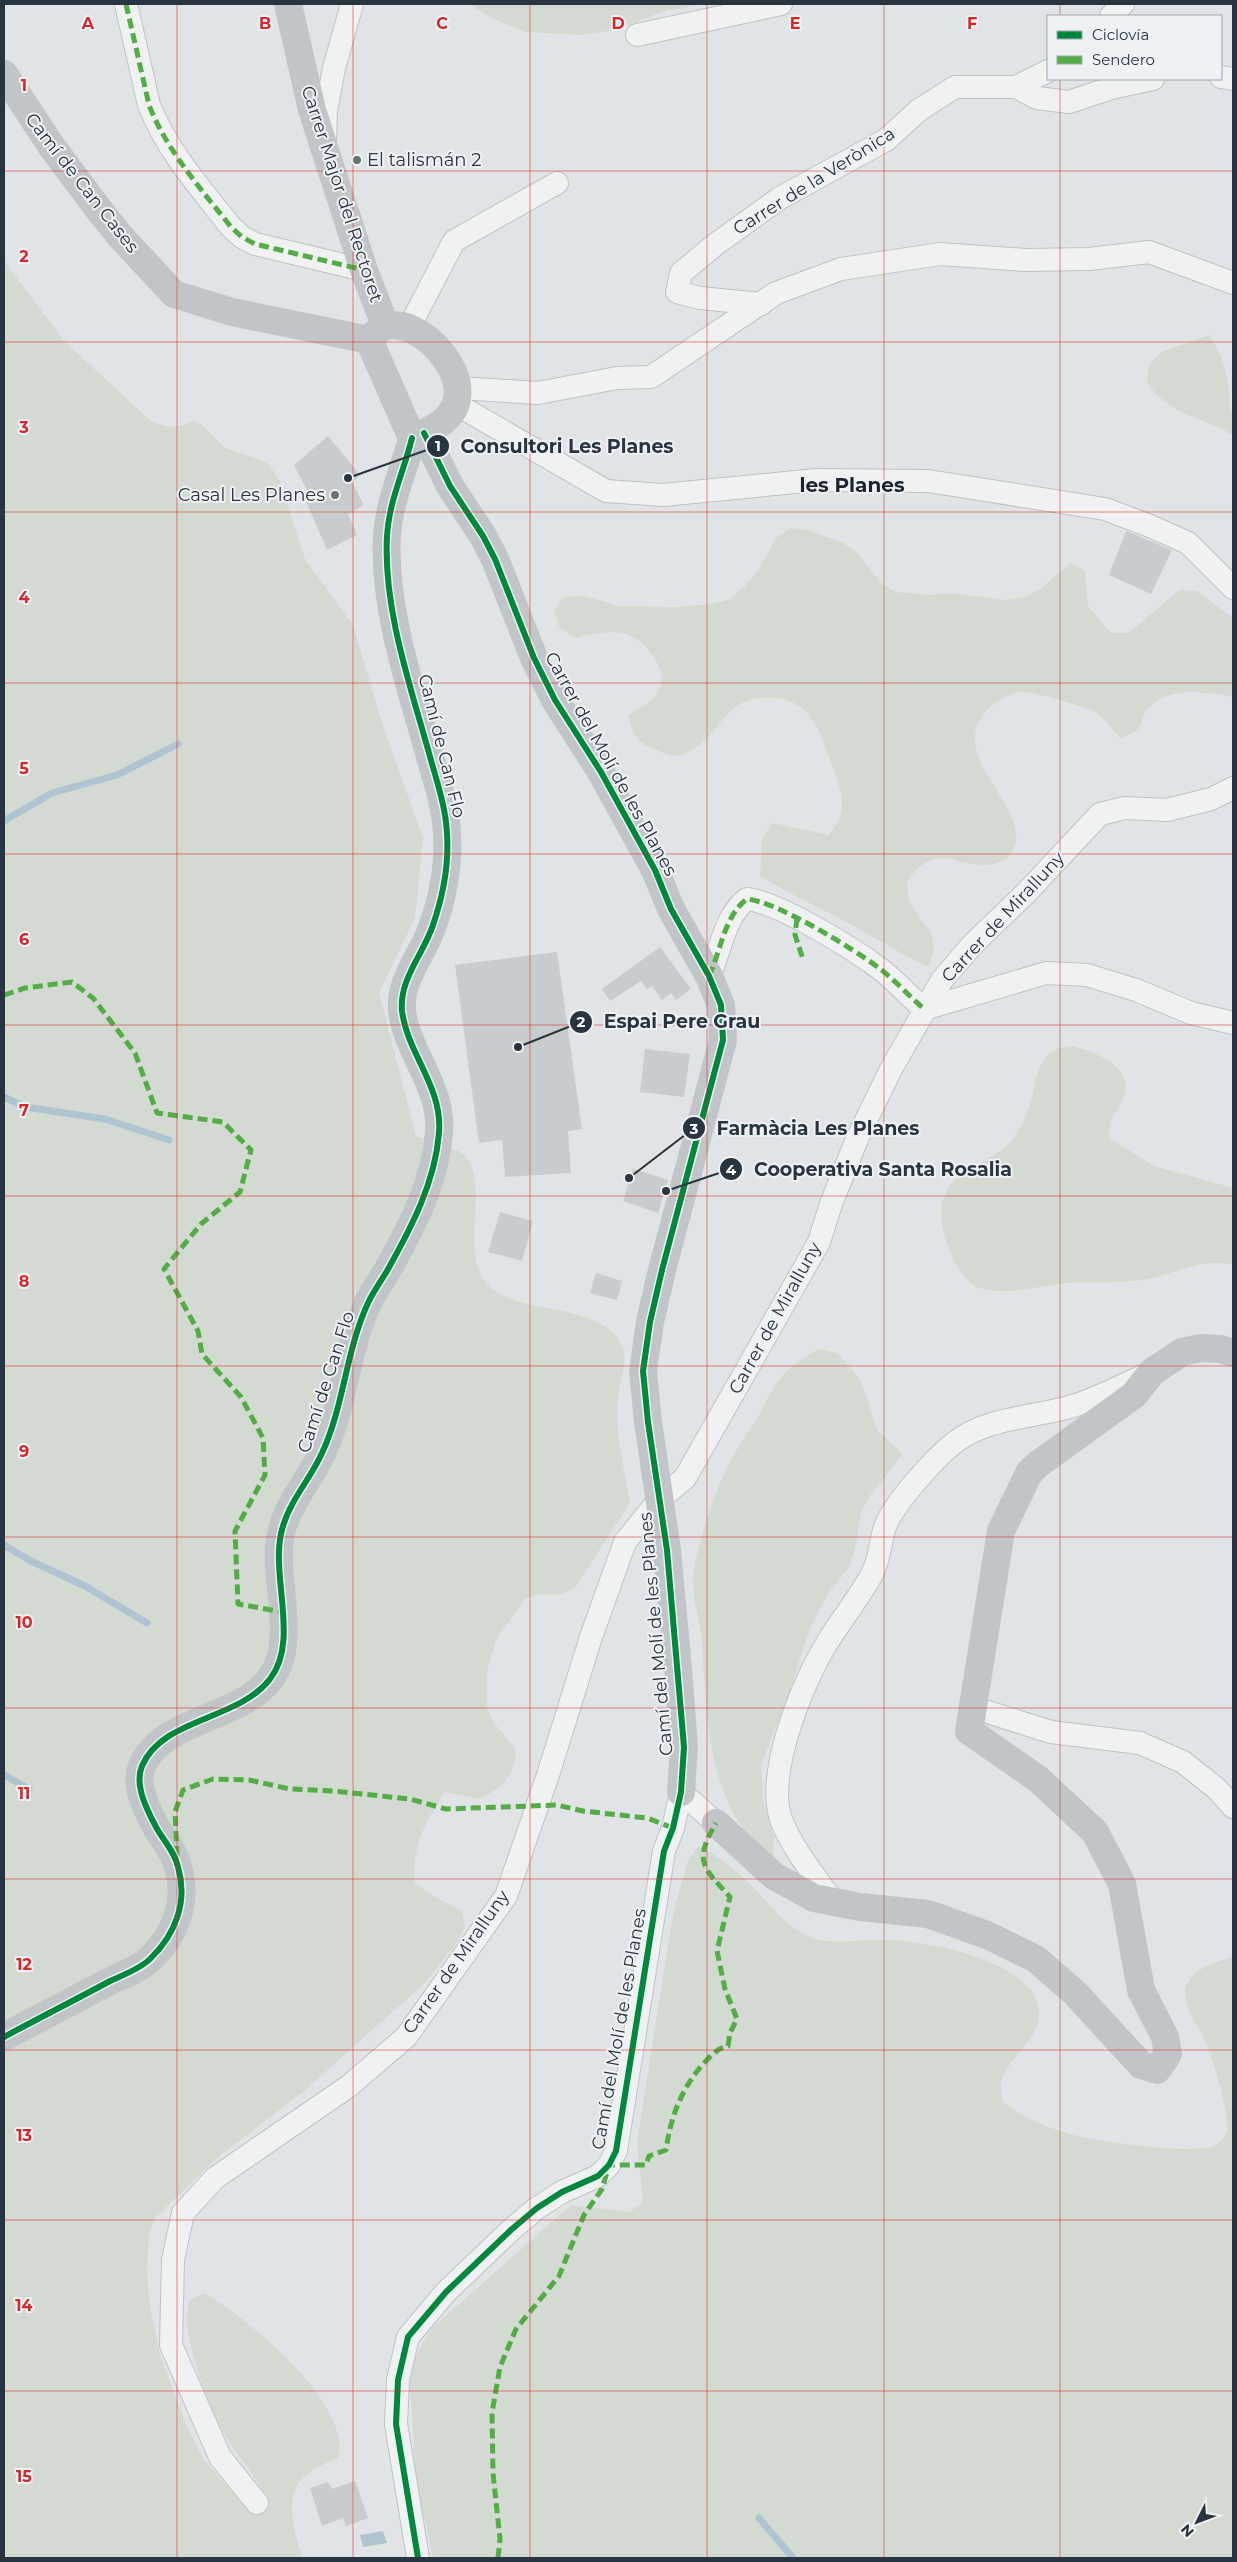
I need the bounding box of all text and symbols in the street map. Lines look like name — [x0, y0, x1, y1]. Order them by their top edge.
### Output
text: A — [81, 14, 95, 33]
text: B — [259, 14, 271, 33]
text: C — [436, 14, 448, 33]
text: D — [611, 14, 625, 33]
text: E — [790, 14, 800, 33]
text: F — [967, 14, 977, 33]
legend — [1047, 15, 1222, 80]
text: Ciclovía — [1092, 25, 1149, 44]
text: Sendero — [1092, 50, 1155, 69]
text: 1 — [21, 76, 27, 95]
street label: Carrer Major del Rectoret — [297, 83, 387, 305]
street label: Camí de Can Cases — [21, 109, 144, 258]
street label: Carrer de la Verònica — [729, 122, 899, 240]
place label: El talismán 2 — [367, 149, 481, 171]
marker: El talismán 2 — [351, 154, 363, 166]
text: 2 — [19, 247, 29, 266]
text: 3 — [18, 418, 29, 437]
callout: Consultori Les Planes — [426, 429, 684, 463]
text: Consultori Les Planes — [461, 435, 673, 458]
text: 1 — [435, 436, 441, 455]
district label: les Planes — [799, 473, 905, 497]
place label: Casal Les Planes — [178, 484, 325, 506]
marker: Casal Les Planes — [329, 489, 341, 501]
text: 4 — [18, 588, 30, 607]
street label: Carrer del Molí de les Planes — [540, 648, 682, 880]
street label: Camí de Can Flo — [414, 672, 470, 820]
text: 5 — [19, 759, 29, 778]
street label: Carrer de Miralluny — [937, 847, 1069, 987]
text: 6 — [19, 930, 29, 949]
callout: Espai Pere Grau — [568, 1005, 770, 1039]
text: Espai Pere Grau — [604, 1010, 760, 1033]
text: 2 — [577, 1012, 586, 1031]
text: 7 — [19, 1101, 29, 1120]
callout: Farmàcia Les Planes — [682, 1111, 929, 1145]
text: Farmàcia Les Planes — [717, 1117, 919, 1140]
text: 3 — [689, 1119, 699, 1138]
callout: Cooperativa Santa Rosalia — [719, 1152, 1022, 1186]
text: Cooperativa Santa Rosalia — [754, 1158, 1012, 1181]
text: 4 — [726, 1160, 737, 1179]
street label: Carrer de Miralluny — [724, 1238, 826, 1398]
text: 8 — [19, 1272, 29, 1291]
street label: Camí de Can Flo — [293, 1309, 359, 1455]
text: 9 — [19, 1442, 29, 1461]
street label: Camí del Molí de les Planes — [634, 1511, 678, 1757]
text: 10 — [15, 1613, 33, 1632]
text: 11 — [18, 1784, 30, 1803]
street label: Carrer de Miralluny — [398, 1886, 514, 2038]
street label: Camí del Molí de les Planes — [587, 1906, 651, 2151]
text: 12 — [16, 1955, 32, 1974]
text: 13 — [16, 2126, 32, 2145]
text: 14 — [15, 2296, 33, 2315]
text: 15 — [16, 2467, 32, 2486]
north arrow — [1172, 2497, 1222, 2547]
text: N — [1177, 2520, 1198, 2541]

